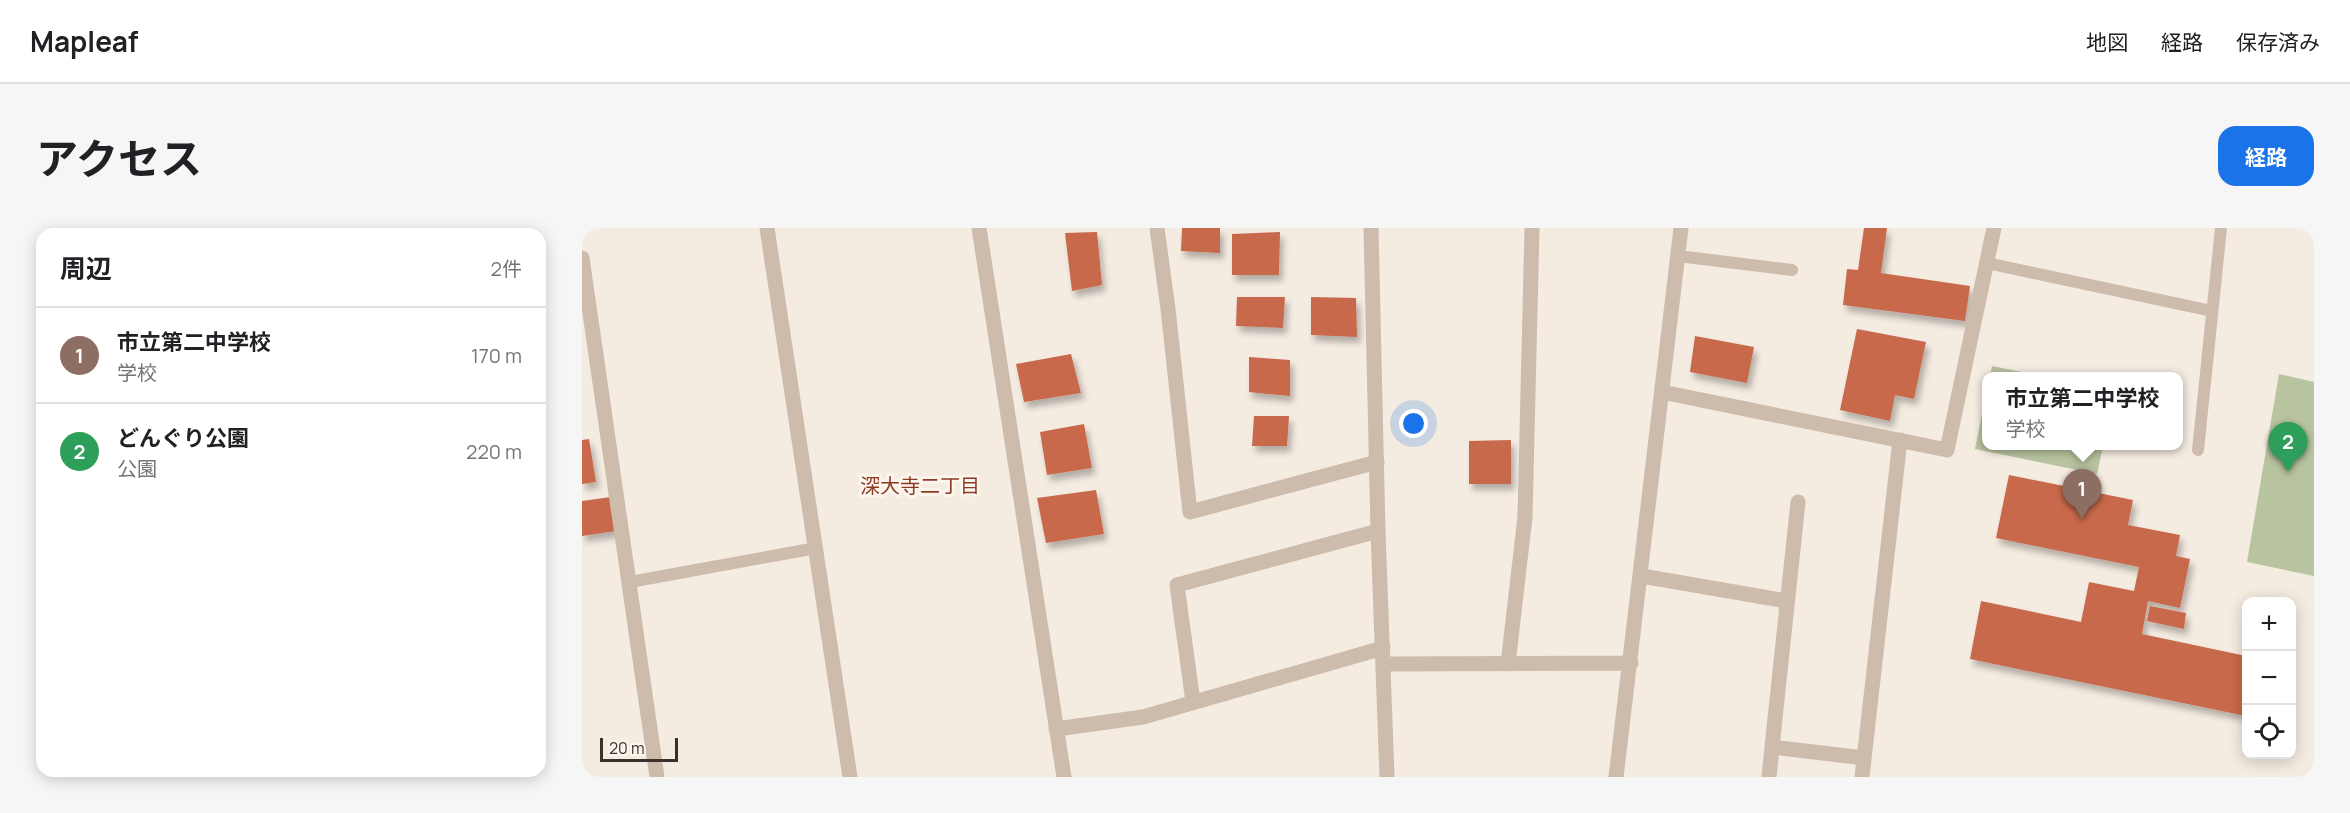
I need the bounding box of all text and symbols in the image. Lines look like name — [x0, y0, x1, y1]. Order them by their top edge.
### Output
text: Mapleaf — [30, 22, 138, 60]
text: 地図 — [2086, 28, 2128, 56]
text: 経路 — [2161, 28, 2203, 56]
text: 保存済み — [2236, 28, 2320, 56]
button: 経路 — [2218, 126, 2314, 186]
text: アクセス — [36, 129, 202, 187]
text: 周辺 — [60, 250, 112, 286]
text: 2件 — [491, 255, 522, 282]
text: 市立第二中学校 — [117, 327, 271, 357]
text: 1 — [75, 342, 84, 369]
text: 170 m — [471, 342, 522, 369]
text: 学校 — [117, 359, 157, 386]
popup — [1982, 372, 2183, 450]
text: 市立第二中学校 — [2005, 383, 2160, 413]
your location — [1399, 409, 1428, 438]
text: 学校 — [2005, 415, 2045, 442]
pin: 2 — [2268, 422, 2308, 472]
text: どんぐり公園 — [117, 423, 249, 453]
text: 2 — [74, 438, 85, 465]
text: 220 m — [466, 438, 522, 465]
text: 公園 — [117, 455, 157, 482]
pin: 1 — [2062, 470, 2102, 519]
district label: 深大寺二丁目 — [860, 472, 980, 499]
map controls — [2242, 597, 2296, 759]
button: + — [2242, 597, 2296, 651]
button: − — [2242, 651, 2296, 705]
button: locate — [2242, 705, 2296, 759]
scale bar — [600, 735, 678, 762]
text: 20 m — [609, 737, 645, 759]

